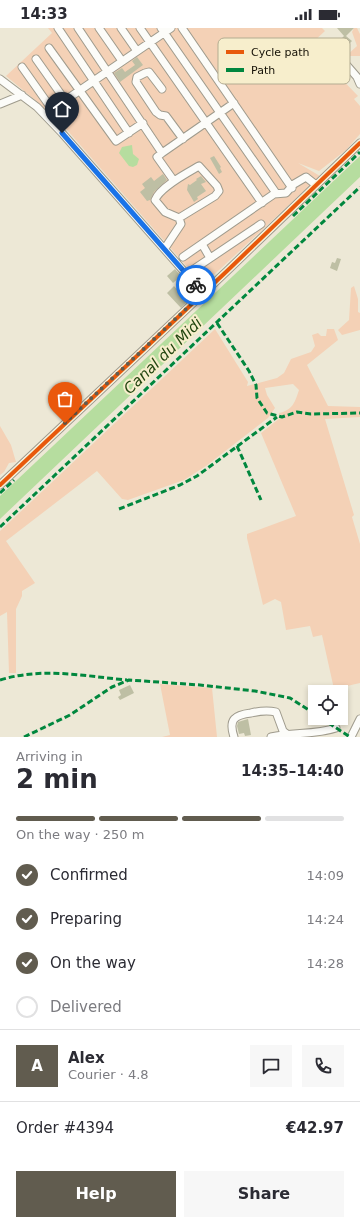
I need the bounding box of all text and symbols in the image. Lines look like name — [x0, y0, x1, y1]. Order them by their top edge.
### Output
text: 14:33 — [20, 5, 68, 23]
legend — [218, 38, 350, 84]
text: Cycle path — [251, 46, 310, 59]
text: Path — [251, 64, 275, 77]
pin — [45, 92, 79, 133]
icon: home — [51, 98, 73, 120]
courier — [176, 265, 216, 305]
icon: bike — [185, 274, 207, 296]
water label: Canal du Midi — [120, 314, 206, 398]
pin — [48, 382, 82, 423]
icon: bag — [54, 388, 76, 410]
map controls — [308, 685, 348, 725]
button: locate — [308, 685, 348, 725]
text: Arriving in — [16, 749, 83, 764]
text: 14:35–14:40 — [241, 762, 344, 780]
text: 2 min — [16, 764, 98, 794]
text: On the way · 250 m — [16, 827, 144, 842]
icon: check — [16, 864, 38, 886]
text: Confirmed — [50, 866, 128, 884]
text: 14:09 — [307, 868, 344, 883]
icon: check — [16, 908, 38, 930]
text: Preparing — [50, 910, 122, 928]
text: 14:24 — [307, 912, 344, 927]
icon: check — [16, 952, 38, 974]
text: On the way — [50, 954, 136, 972]
text: 14:28 — [307, 956, 344, 971]
text: Delivered — [50, 998, 122, 1016]
button: chat — [250, 1045, 292, 1087]
button: phone — [302, 1045, 344, 1087]
text: Alex — [68, 1049, 105, 1067]
text: A — [31, 1057, 43, 1075]
text: Courier · 4.8 — [68, 1067, 149, 1082]
text: Order #4394 — [16, 1119, 114, 1137]
text: €42.97 — [286, 1119, 344, 1137]
button: Help — [16, 1171, 176, 1217]
button: Share — [184, 1171, 344, 1217]

